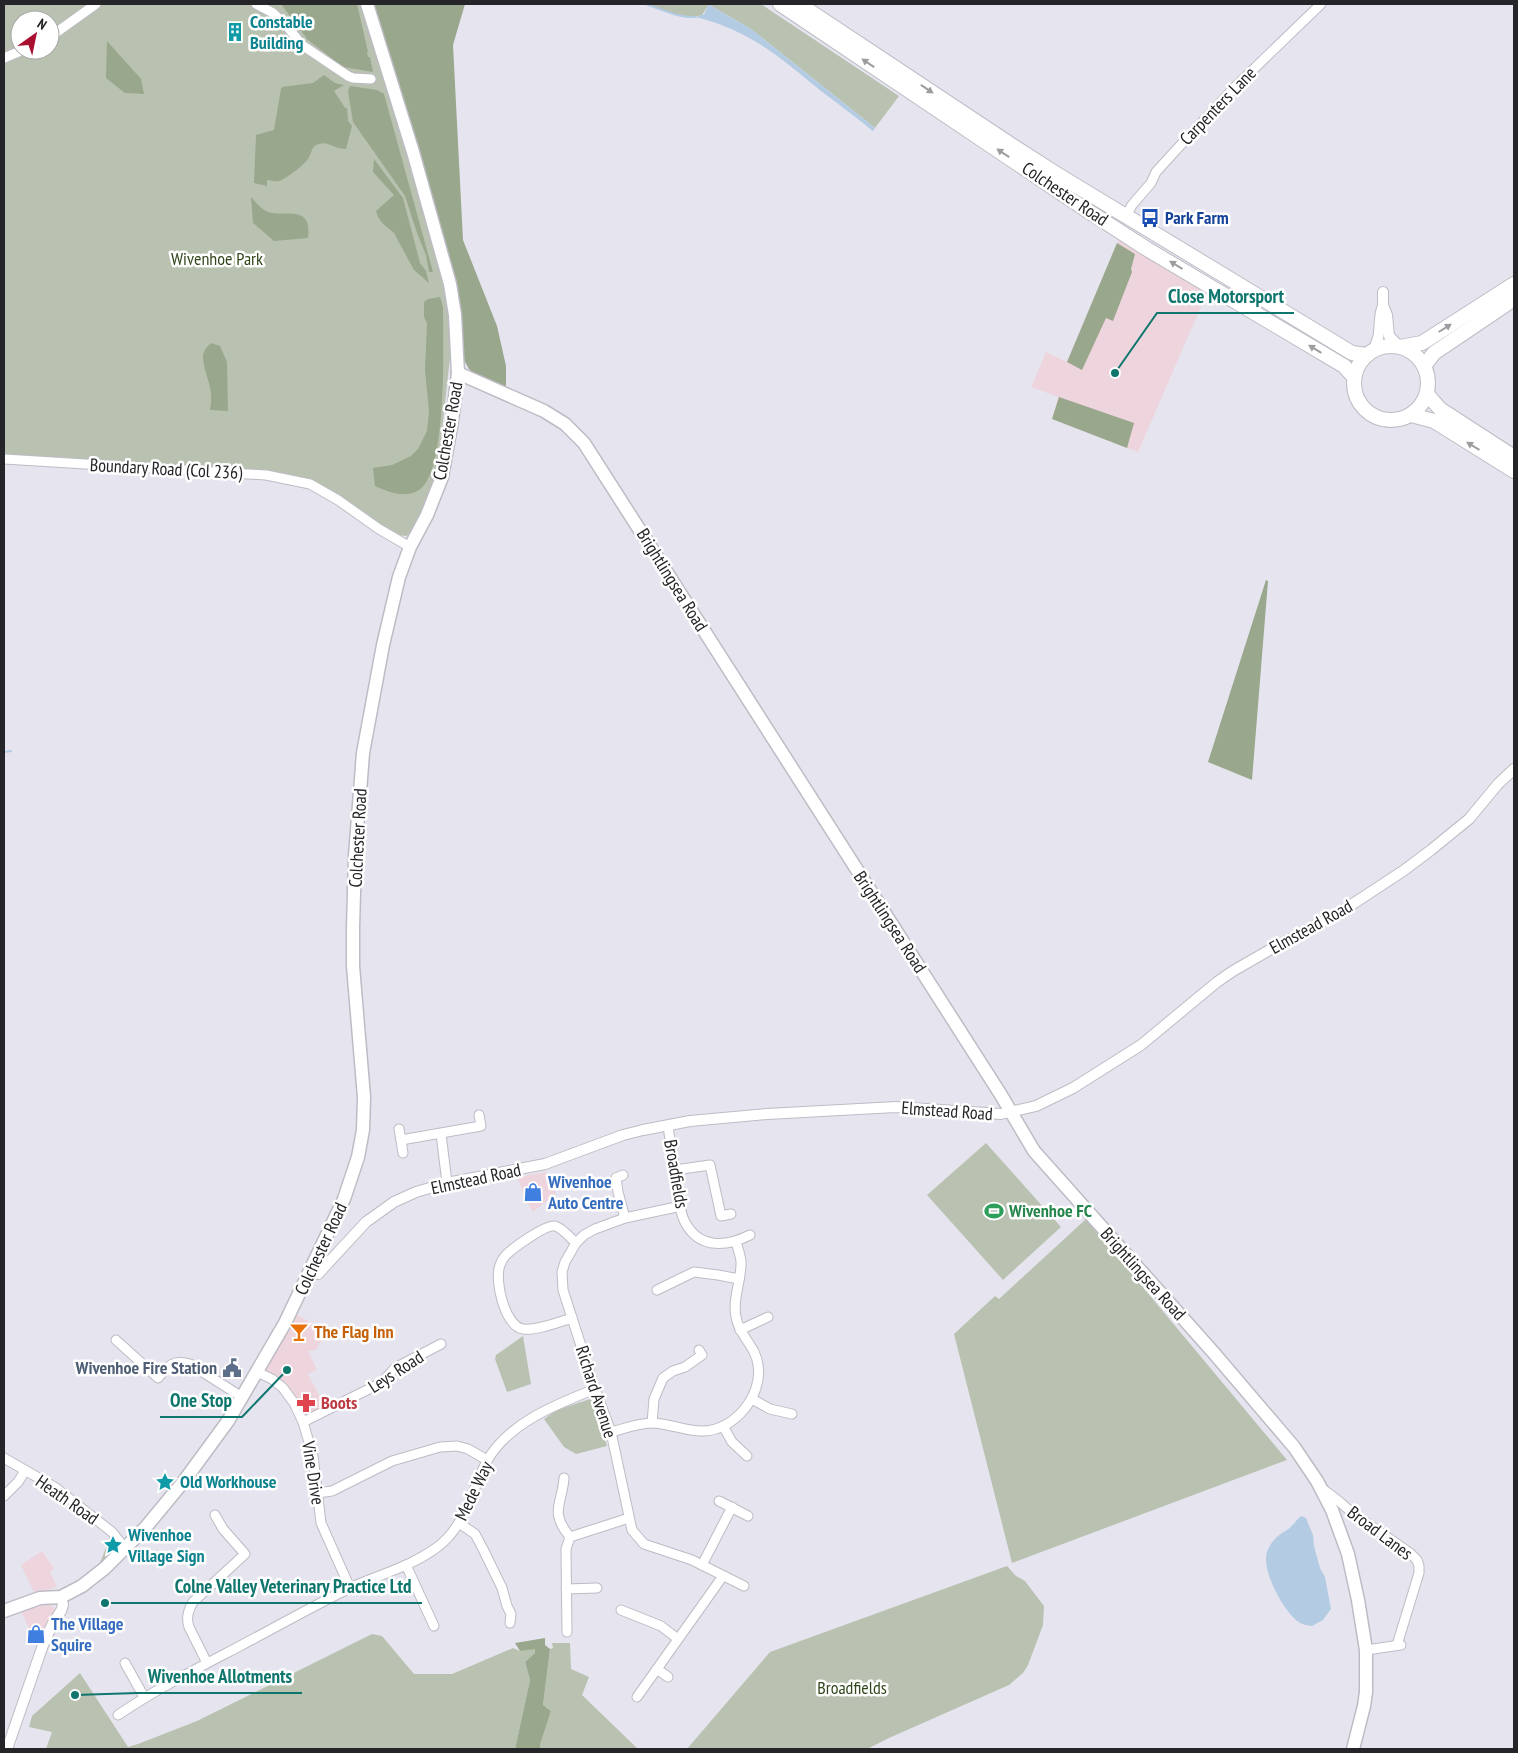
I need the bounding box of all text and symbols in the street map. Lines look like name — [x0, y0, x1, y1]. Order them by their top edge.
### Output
north arrow — [10, 10, 60, 60]
place label: Constable Building — [250, 10, 313, 54]
text: N — [34, 14, 50, 34]
building icon: Constable Building — [224, 21, 246, 43]
one-way arrow — [861, 58, 875, 68]
street label: Carpenters Lane — [1175, 62, 1261, 150]
one-way arrow — [920, 84, 933, 94]
one-way arrow — [996, 148, 1010, 158]
street label: Colchester Road — [1018, 156, 1113, 231]
place label: Park Farm — [1165, 206, 1229, 229]
bus stop icon: Park Farm — [1139, 207, 1161, 229]
park label: Wivenhoe Park — [171, 247, 263, 270]
one-way arrow — [1169, 261, 1182, 270]
callout: Close Motorsport — [1157, 279, 1294, 313]
text: Close Motorsport — [1168, 284, 1285, 308]
one-way arrow — [1438, 324, 1451, 333]
one-way arrow — [1308, 345, 1321, 354]
street label: Colchester Road — [428, 380, 467, 482]
one-way arrow — [1466, 441, 1479, 450]
street label: Boundary Road (Col 236) — [89, 453, 244, 484]
street label: Brightlingsea Road — [632, 524, 713, 635]
street label: Colchester Road — [343, 788, 372, 888]
street label: Brightlingsea Road — [849, 866, 932, 977]
street label: Elmstead Road — [1265, 894, 1356, 959]
street label: Elmstead Road — [901, 1096, 993, 1125]
street label: Broadfields — [659, 1138, 694, 1210]
street label: Elmstead Road — [429, 1158, 523, 1199]
place label: Wivenhoe Auto Centre — [547, 1170, 624, 1214]
shop icon: Wivenhoe Auto Centre — [522, 1181, 544, 1203]
street label: Colchester Road — [289, 1199, 352, 1299]
place label: Wivenhoe FC — [1008, 1199, 1092, 1222]
sports icon: Wivenhoe FC — [983, 1200, 1005, 1222]
street label: Brightlingsea Road — [1096, 1223, 1191, 1325]
place label: The Flag Inn — [314, 1320, 393, 1343]
bar icon: The Flag Inn — [288, 1321, 310, 1343]
street label: Richard Avenue — [571, 1343, 622, 1441]
street label: Leys Road — [364, 1345, 428, 1398]
place label: Wivenhoe Fire Station — [74, 1356, 217, 1379]
public building icon: Wivenhoe Fire Station — [221, 1357, 243, 1379]
callout: One Stop — [160, 1383, 242, 1417]
text: One Stop — [170, 1388, 232, 1412]
place label: Boots — [321, 1391, 357, 1414]
pharmacy icon: Boots — [295, 1392, 317, 1414]
street label: Vine Drive — [297, 1438, 330, 1506]
street label: Mede Way — [449, 1457, 498, 1524]
street label: Heath Road — [31, 1470, 103, 1530]
place label: Old Workhouse — [180, 1470, 277, 1493]
place icon: Old Workhouse — [154, 1471, 176, 1493]
street label: Broad Lanes — [1343, 1501, 1418, 1565]
place label: Wivenhoe Village Sign — [127, 1523, 205, 1567]
place icon: Wivenhoe Village Sign — [102, 1534, 124, 1556]
callout: Colne Valley Veterinary Practice Ltd — [163, 1569, 422, 1603]
text: Colne Valley Veterinary Practice Ltd — [175, 1574, 411, 1598]
place label: The Village Squire — [51, 1612, 124, 1656]
shop icon: The Village Squire — [25, 1623, 47, 1645]
callout: Wivenhoe Allotments — [137, 1659, 302, 1693]
text: Wivenhoe Allotments — [147, 1664, 293, 1688]
park label: Broadfields — [817, 1676, 887, 1699]

